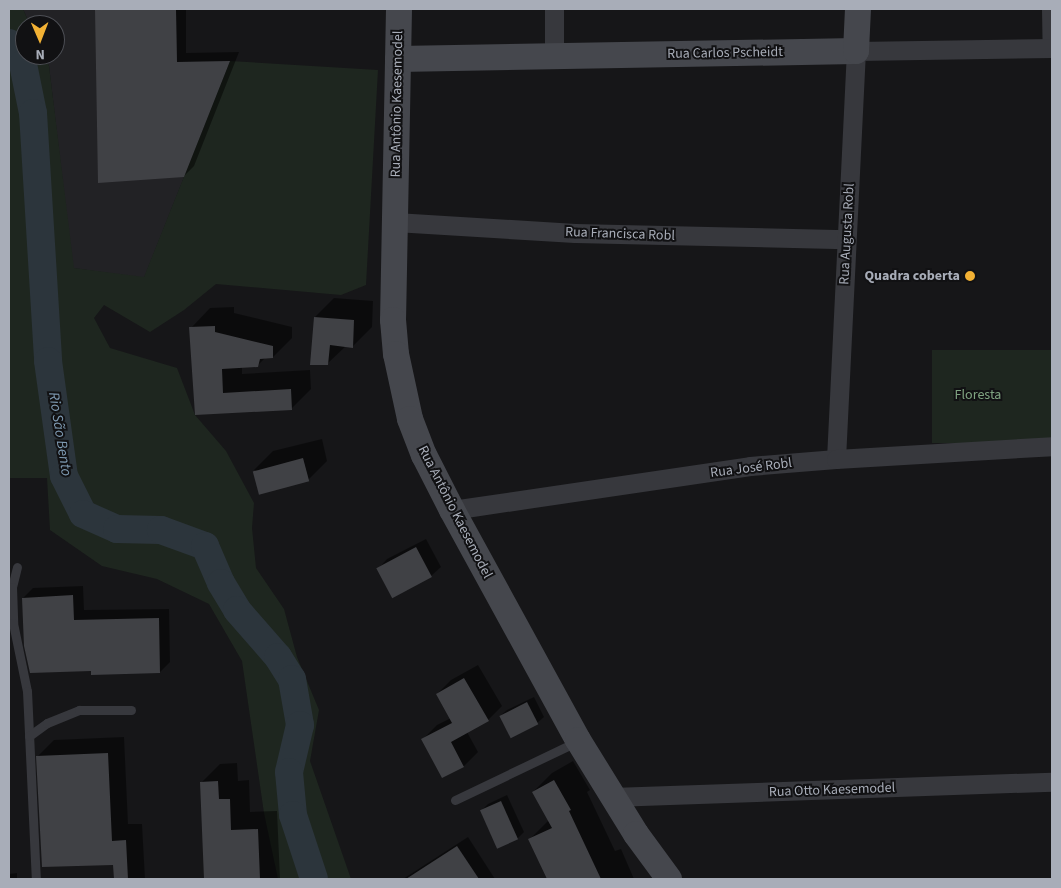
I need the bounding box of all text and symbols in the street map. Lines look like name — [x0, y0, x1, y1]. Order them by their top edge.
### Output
north arrow — [15, 15, 65, 65]
street label: Rua Antônio Kaesemodel — [387, 31, 407, 177]
text: N — [35, 44, 45, 64]
street label: Rua Carlos Pscheidt — [667, 44, 783, 62]
street label: Rua Augusta Robl — [836, 183, 858, 285]
street label: Rua Francisca Robl — [565, 224, 675, 244]
place label: Quadra coberta — [864, 268, 960, 284]
marker: Quadra coberta — [964, 270, 976, 282]
park label: Floresta — [955, 387, 1001, 403]
water label: Rio São Bento — [44, 391, 76, 477]
street label: Rua Antônio Kaesemodel — [414, 443, 496, 581]
street label: Rua José Robl — [709, 455, 793, 481]
street label: Rua Otto Kaesemodel — [768, 779, 896, 801]

